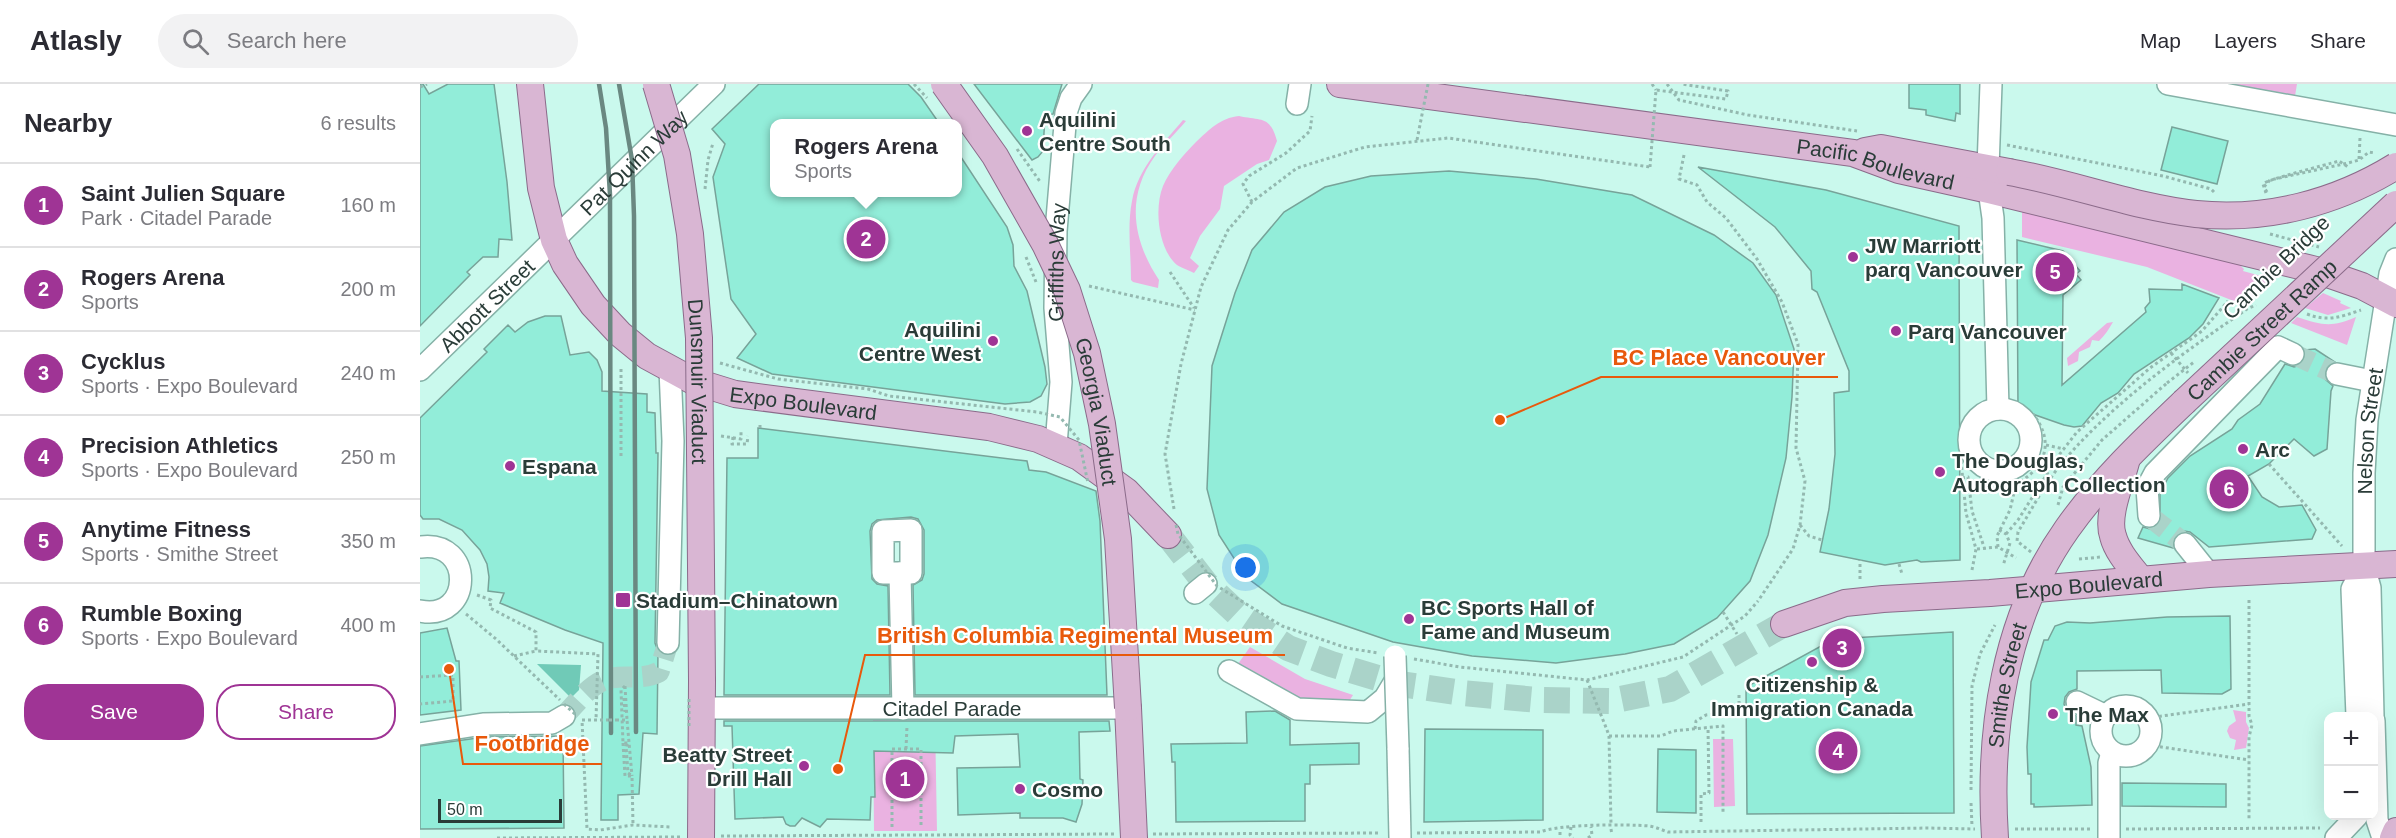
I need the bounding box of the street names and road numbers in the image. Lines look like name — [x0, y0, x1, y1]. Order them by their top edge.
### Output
street label: Pat Quinn Way — [575, 105, 692, 219]
street label: Pacific Boulevard — [1795, 134, 1957, 193]
street label: Griffiths Way — [1043, 202, 1070, 323]
street label: Cambie Bridge — [2218, 210, 2334, 324]
street label: Abbott Street — [435, 254, 539, 356]
street label: Cambie Street Ramp — [2182, 254, 2341, 405]
street label: Dunsmuir Viaduct — [684, 298, 712, 464]
street label: Georgia Viaduct — [1071, 335, 1122, 487]
street label: Nelson Street — [2353, 366, 2387, 495]
street label: Expo Boulevard — [728, 382, 878, 424]
street label: Expo Boulevard — [2014, 567, 2164, 602]
street label: Smithe Street — [1984, 619, 2030, 749]
street label: Citadel Parade — [882, 697, 1022, 720]

